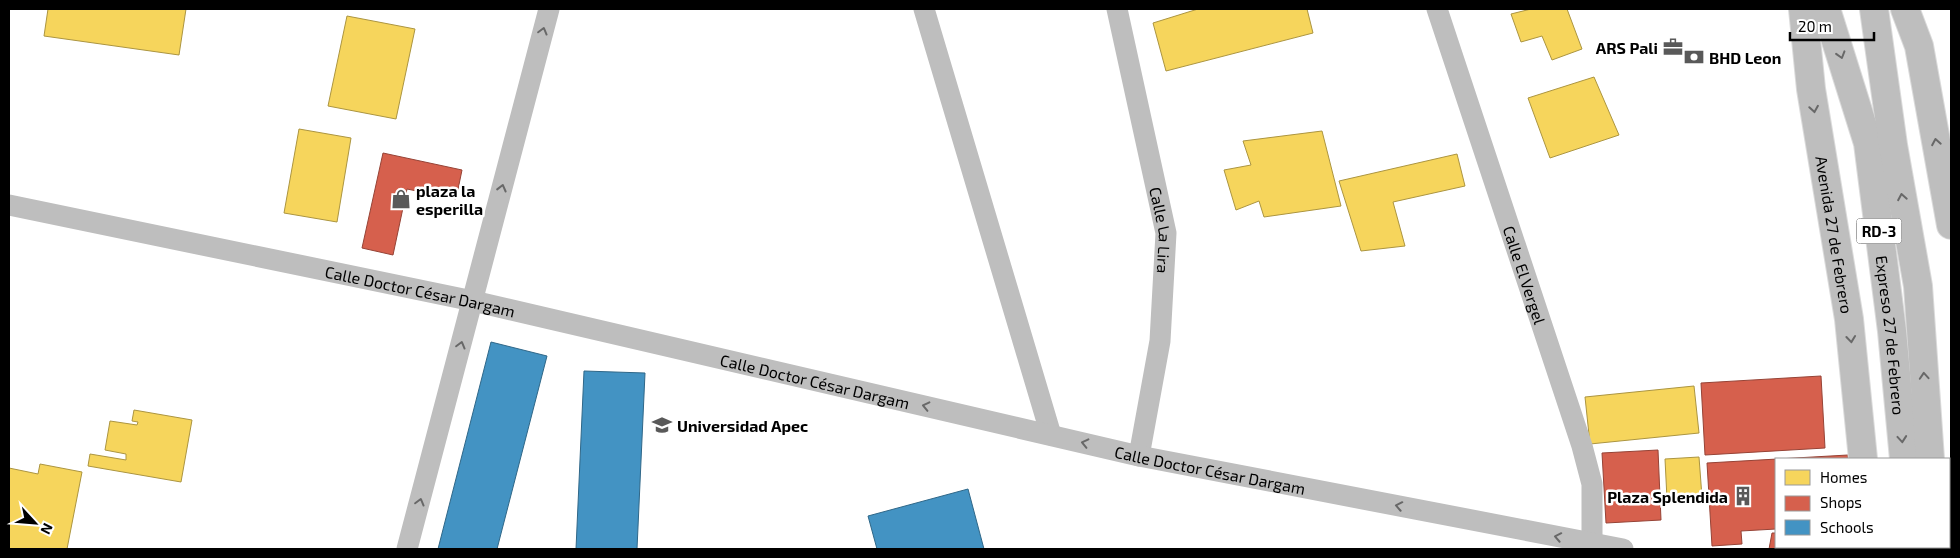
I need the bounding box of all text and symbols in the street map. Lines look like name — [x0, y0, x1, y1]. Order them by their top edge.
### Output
scale bar — [1790, 10, 1874, 42]
text: 20 m — [1798, 17, 1832, 35]
one-way arrow — [537, 26, 548, 35]
office icon: ARS Pali — [1662, 36, 1684, 58]
place label: ARS Pali — [1596, 38, 1658, 57]
bank icon: BHD Leon — [1683, 46, 1705, 68]
place label: BHD Leon — [1709, 48, 1781, 67]
one-way arrow — [1835, 51, 1845, 59]
one-way arrow — [1809, 105, 1819, 114]
one-way arrow — [1931, 138, 1941, 147]
street label: Avenida 27 de Febrero — [1813, 154, 1857, 315]
place label: plaza la esperilla — [416, 181, 483, 218]
one-way arrow — [497, 184, 507, 192]
street label: Calle La Lira — [1147, 185, 1175, 274]
shop icon: plaza la esperilla — [390, 188, 412, 210]
one-way arrow — [1898, 193, 1908, 202]
road number: RD-3 — [1856, 218, 1902, 244]
street label: Calle El Vergel — [1500, 223, 1550, 327]
street label: Expreso 27 de Febrero — [1873, 254, 1909, 416]
street label: Calle Doctor César Dargam — [323, 261, 517, 320]
one-way arrow — [1845, 335, 1856, 343]
one-way arrow — [456, 342, 466, 350]
street label: Calle Doctor César Dargam — [718, 349, 912, 412]
one-way arrow — [1919, 371, 1930, 379]
one-way arrow — [922, 401, 931, 412]
school or university icon: Universidad Apec — [651, 414, 673, 436]
place label: Universidad Apec — [677, 416, 808, 435]
one-way arrow — [1896, 435, 1907, 443]
one-way arrow — [1080, 438, 1089, 449]
street label: Calle Doctor César Dargam — [1113, 441, 1307, 497]
legend — [1775, 458, 1950, 548]
text: Homes — [1820, 468, 1867, 486]
building icon: Plaza Splendida — [1732, 485, 1754, 507]
place label: Plaza Splendida — [1607, 487, 1728, 506]
text: Shops — [1820, 493, 1862, 511]
north arrow — [10, 498, 60, 548]
one-way arrow — [414, 499, 424, 507]
one-way arrow — [1394, 501, 1403, 511]
text: Schools — [1820, 518, 1874, 536]
text: N — [37, 521, 57, 537]
one-way arrow — [1554, 532, 1562, 542]

